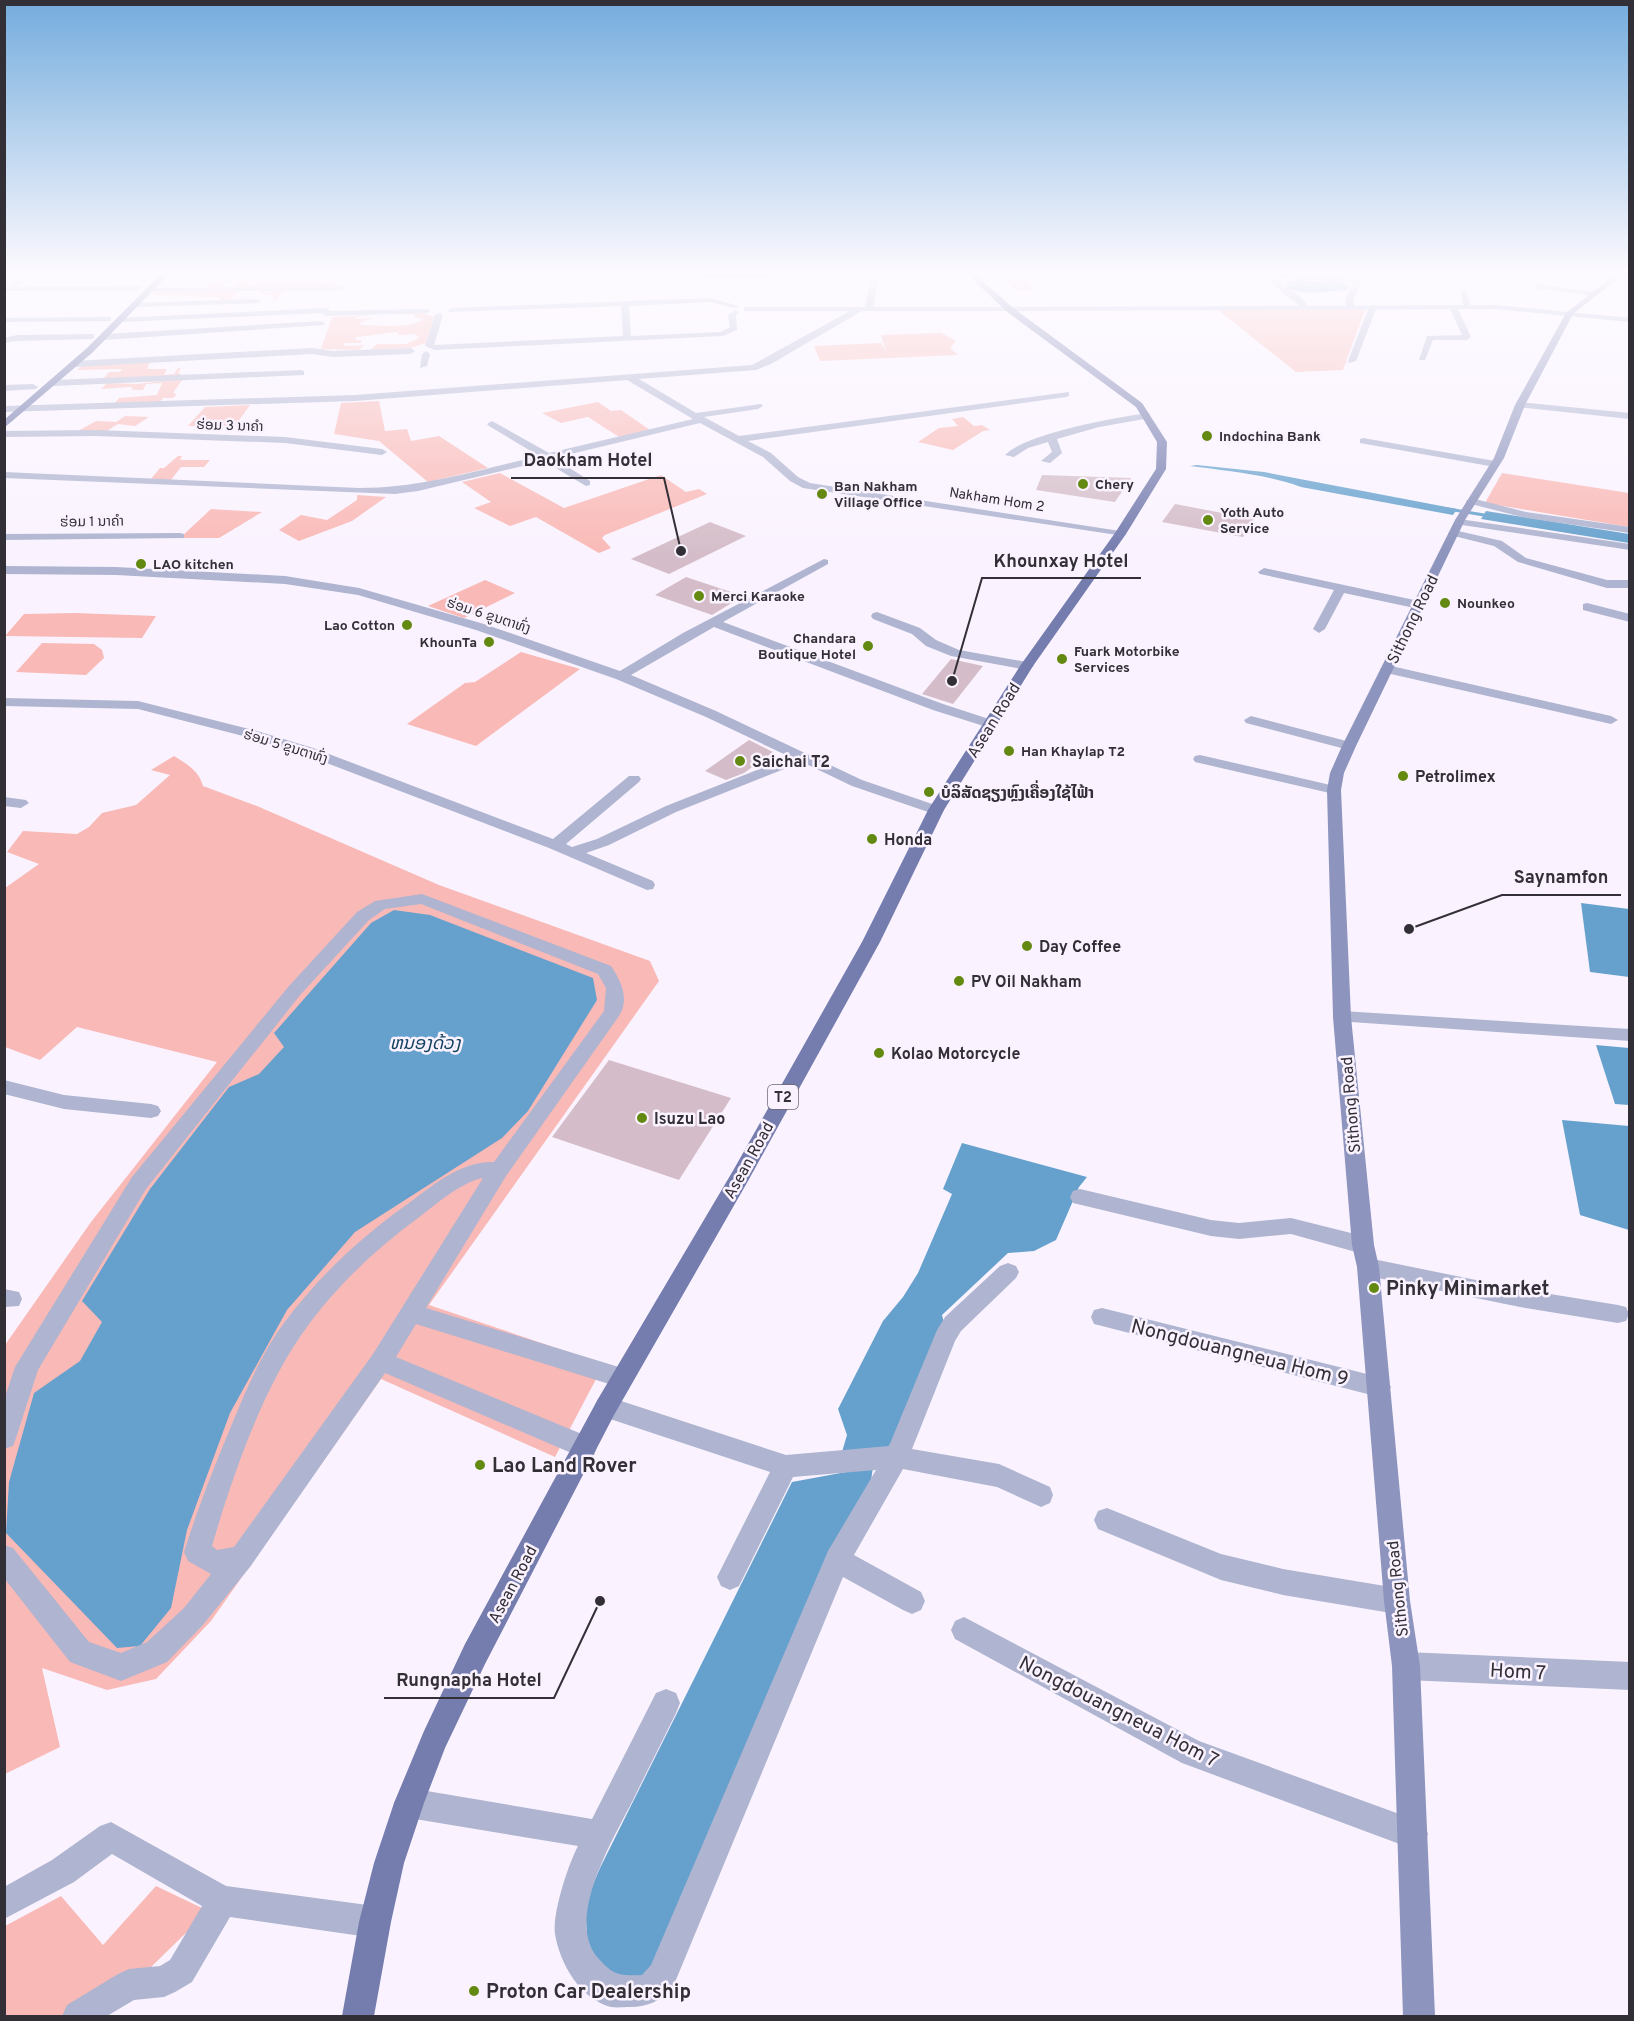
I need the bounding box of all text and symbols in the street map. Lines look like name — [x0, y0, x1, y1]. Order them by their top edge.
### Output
street label: ຮ່ອມ 3 ນາຄຳ — [196, 417, 264, 436]
marker: Indochina Bank — [1200, 429, 1214, 443]
place label: Indochina Bank — [1219, 429, 1321, 446]
callout: Daokham Hotel — [511, 442, 664, 478]
text: Daokham Hotel — [523, 450, 653, 473]
marker: Chery — [1076, 477, 1090, 491]
place label: Chery — [1095, 477, 1134, 494]
place label: Ban Nakham Village Office — [834, 479, 923, 512]
street label: Nakham Hom 2 — [948, 485, 1046, 516]
marker: Ban Nakham Village Office — [815, 487, 829, 501]
place label: Yoth Auto Service — [1220, 505, 1284, 538]
street label: ຮ່ອມ 1 ນາຄຳ — [60, 513, 124, 532]
marker: Yoth Auto Service — [1201, 513, 1215, 527]
callout: Khounxay Hotel — [982, 542, 1141, 578]
text: Khounxay Hotel — [993, 551, 1129, 574]
marker: LAO kitchen — [134, 557, 148, 571]
place label: LAO kitchen — [153, 557, 234, 574]
street label: Sithong Road — [1384, 572, 1444, 668]
marker: Merci Karaoke — [692, 589, 706, 603]
place label: Merci Karaoke — [711, 589, 805, 606]
street label: ຮ່ອມ 6 ຂູນຕາທົ່ງ — [445, 592, 533, 638]
marker: Nounkeo — [1438, 596, 1452, 610]
place label: Nounkeo — [1457, 596, 1515, 613]
place label: Lao Cotton — [324, 618, 395, 635]
marker: Lao Cotton — [400, 618, 414, 632]
place label: Chandara Boutique Hotel — [758, 631, 856, 664]
place label: KhounTa — [420, 635, 477, 652]
marker: KhounTa — [482, 635, 496, 649]
marker: Chandara Boutique Hotel — [861, 639, 875, 653]
place label: Fuark Motorbike Services — [1074, 644, 1180, 677]
marker: Fuark Motorbike Services — [1055, 652, 1069, 666]
street label: Asean Road — [964, 680, 1026, 762]
street label: ຮ່ອມ 5 ຂູນຕາທົ່ງ — [241, 724, 331, 768]
marker: Han Khaylap T2 — [1002, 744, 1016, 758]
place label: Han Khaylap T2 — [1021, 744, 1125, 761]
place label: Saichai T2 — [752, 753, 830, 773]
marker: Saichai T2 — [733, 754, 747, 768]
place label: Petrolimex — [1415, 768, 1496, 788]
marker: Petrolimex — [1396, 769, 1410, 783]
place label: ບໍລິສັດຊຽງຫຼົງເຄື່ອງໃຊ້ໄຟ້າ — [941, 780, 1094, 804]
marker: ບໍລິສັດຊຽງຫຼົງເຄື່ອງໃຊ້ໄຟ້າ — [922, 785, 936, 799]
place label: Honda — [884, 831, 932, 851]
marker: Honda — [865, 832, 879, 846]
callout: Saynamfon — [1502, 859, 1621, 895]
text: Saynamfon — [1514, 867, 1608, 890]
place label: Day Coffee — [1039, 938, 1121, 958]
marker: Day Coffee — [1020, 939, 1034, 953]
place label: PV Oil Nakham — [971, 973, 1082, 993]
marker: PV Oil Nakham — [952, 974, 966, 988]
water label: ຫນອງດ້ວງ — [390, 1033, 462, 1056]
place label: Kolao Motorcycle — [891, 1045, 1020, 1065]
marker: Kolao Motorcycle — [872, 1046, 886, 1060]
street label: Sithong Road — [1338, 1056, 1366, 1154]
road number: T2 — [768, 1085, 798, 1109]
place label: Isuzu Lao — [654, 1110, 725, 1130]
marker: Isuzu Lao — [635, 1111, 649, 1125]
street label: Asean Road — [720, 1119, 779, 1203]
place label: Pinky Minimarket — [1386, 1277, 1550, 1303]
marker: Pinky Minimarket — [1367, 1281, 1381, 1295]
street label: Nongdouangneua Hom 9 — [1128, 1314, 1351, 1394]
place label: Lao Land Rover — [492, 1454, 637, 1480]
marker: Lao Land Rover — [473, 1458, 487, 1472]
street label: Sithong Road — [1384, 1540, 1414, 1638]
street label: Asean Road — [485, 1543, 543, 1627]
street label: Nongdouangneua Hom 7 — [1014, 1651, 1222, 1774]
street label: Hom 7 — [1489, 1659, 1547, 1687]
callout: Rungnapha Hotel — [384, 1662, 554, 1698]
text: Rungnapha Hotel — [396, 1670, 542, 1693]
place label: Proton Car Dealership — [486, 1980, 691, 2006]
marker: Proton Car Dealership — [467, 1984, 481, 1998]

